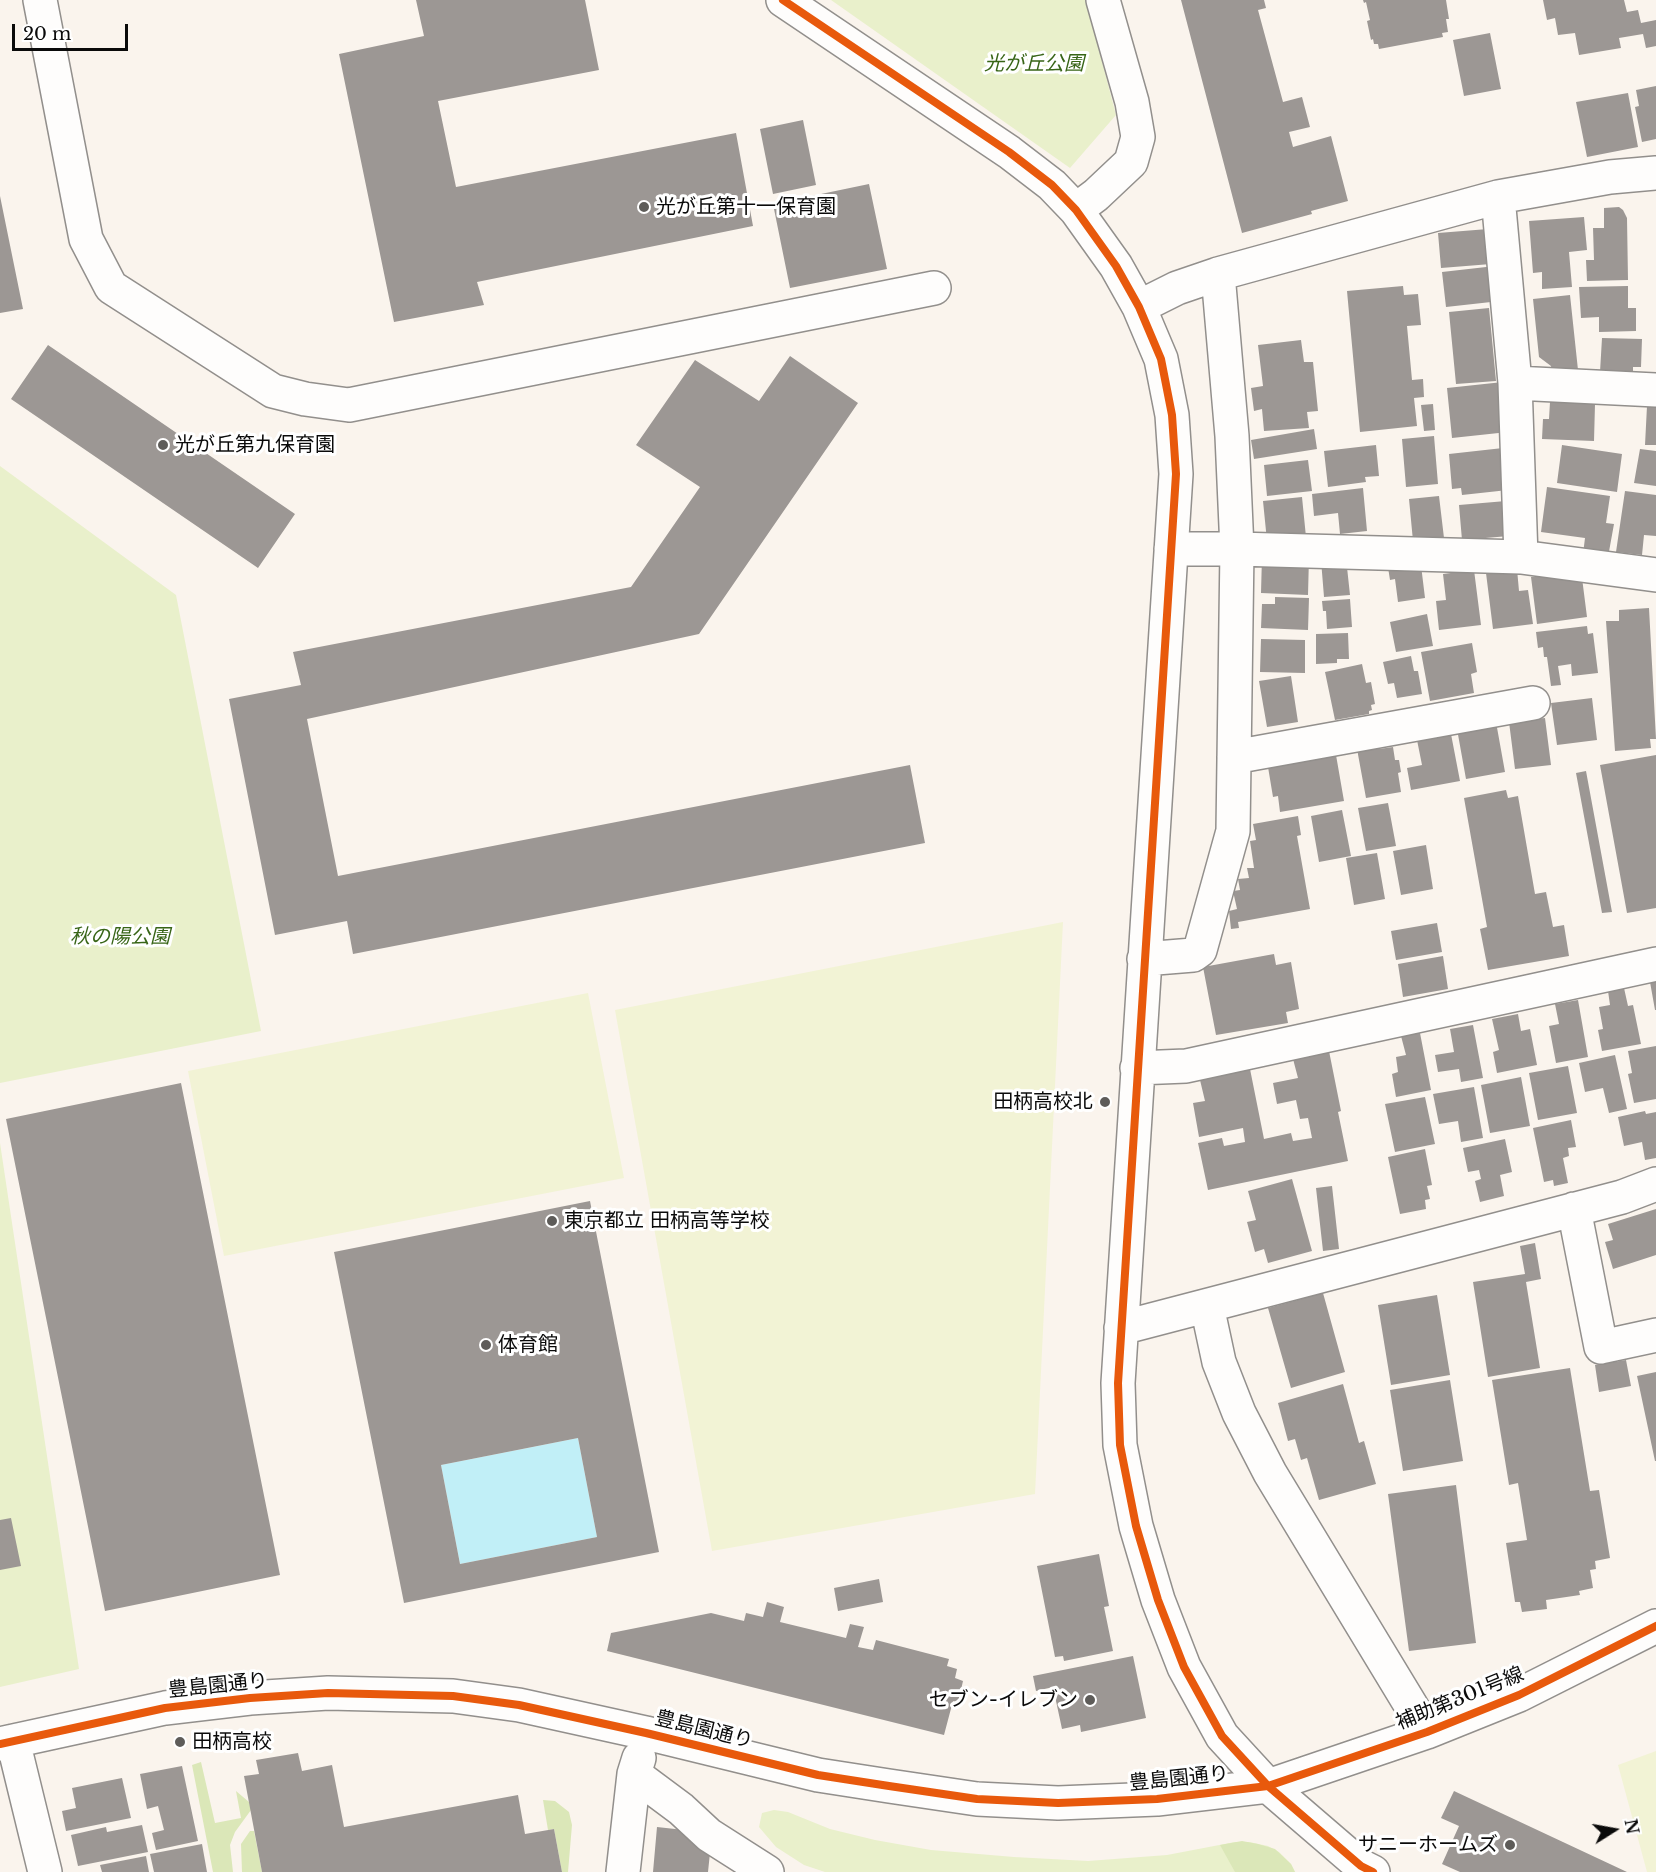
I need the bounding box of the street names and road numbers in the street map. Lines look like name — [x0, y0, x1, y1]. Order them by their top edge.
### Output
street label: 補助第301号線 — [1393, 1662, 1527, 1736]
street label: 豊島園通り — [167, 1669, 269, 1703]
street label: 豊島園通り — [653, 1706, 755, 1754]
street label: 豊島園通り — [1128, 1762, 1230, 1796]

